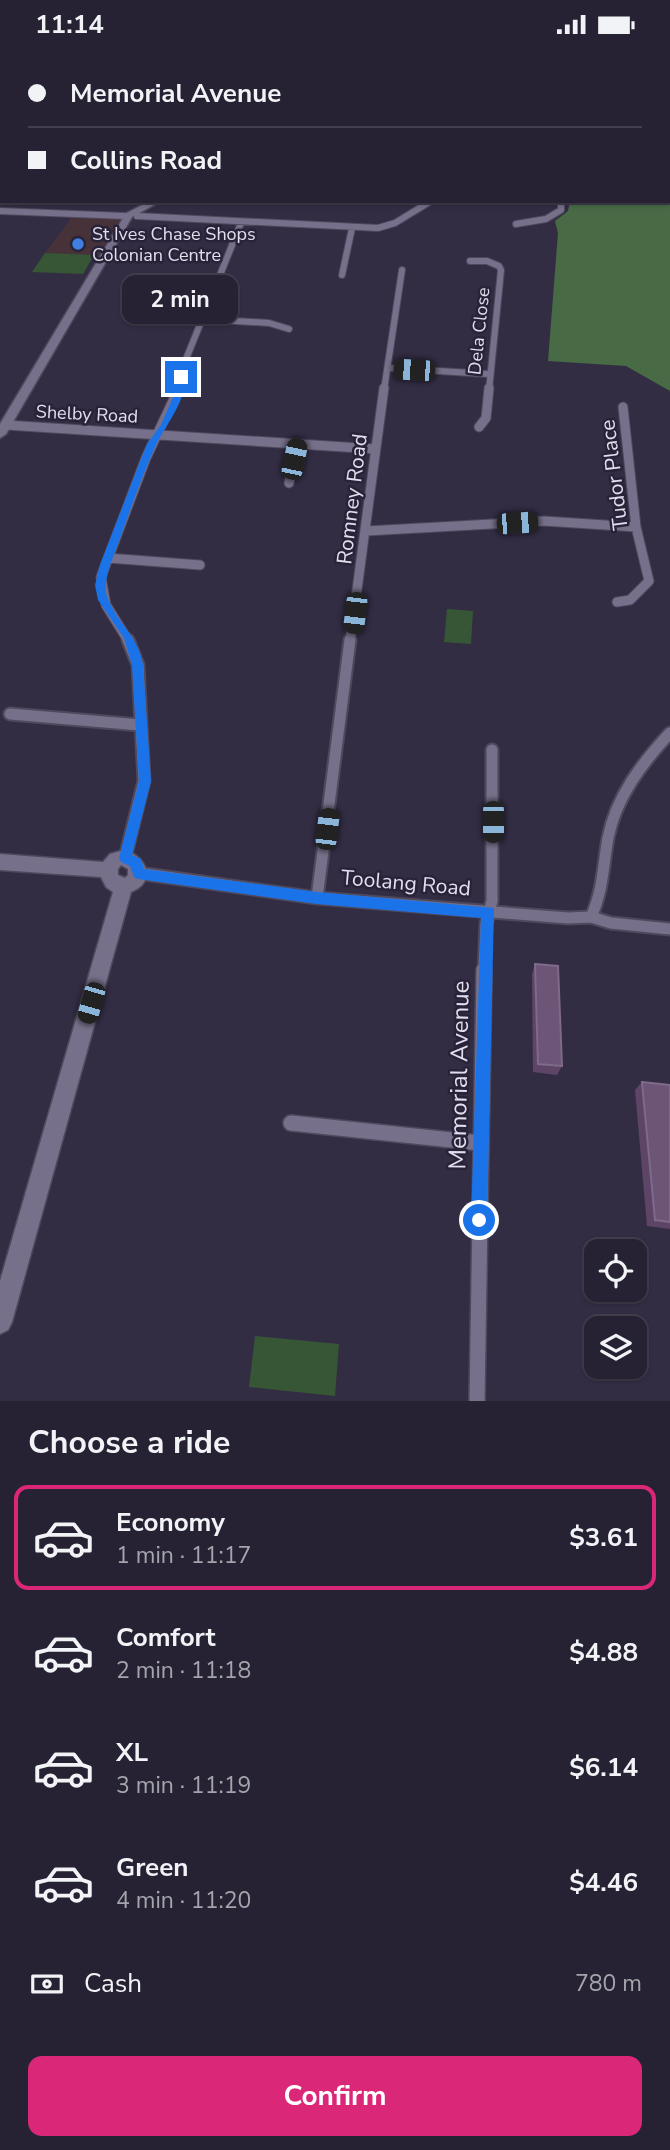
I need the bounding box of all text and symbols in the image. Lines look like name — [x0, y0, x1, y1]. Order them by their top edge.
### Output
text: 11:14 — [35, 7, 104, 42]
text: Memorial Avenue — [70, 76, 281, 111]
text: Collins Road — [70, 143, 222, 178]
place label: St Ives Chase Shops Colonian Centre — [92, 222, 256, 267]
marker: St Ives Chase Shops Colonian Centre — [70, 236, 86, 252]
callout: 2 min — [123, 275, 239, 325]
text: 2 min — [150, 284, 210, 315]
street label: Dela Close — [462, 286, 496, 376]
car — [393, 358, 436, 382]
route end — [165, 361, 197, 393]
street label: Shelby Road — [35, 399, 139, 429]
street label: Tudor Place — [593, 418, 635, 532]
street label: Romney Road — [330, 432, 374, 566]
car — [280, 436, 309, 482]
car — [496, 511, 539, 535]
car — [343, 591, 368, 635]
car — [483, 801, 504, 843]
car — [315, 807, 340, 851]
street label: Toolang Road — [340, 863, 472, 903]
car — [76, 980, 107, 1026]
street label: Memorial Avenue — [441, 980, 477, 1170]
route start — [463, 1204, 495, 1236]
map controls — [584, 1239, 647, 1379]
button: locate — [584, 1239, 647, 1302]
button: layers — [584, 1316, 647, 1379]
text: Choose a ride — [28, 1421, 230, 1464]
text: Economy — [116, 1505, 225, 1540]
icon: car — [32, 1506, 95, 1569]
text: $3.61 — [569, 1520, 638, 1555]
text: 1 min · 11:17 — [116, 1540, 251, 1571]
text: Comfort — [116, 1620, 216, 1655]
icon: car — [32, 1621, 95, 1684]
text: $4.88 — [569, 1635, 638, 1670]
text: 2 min · 11:18 — [116, 1655, 251, 1686]
text: XL — [116, 1735, 148, 1770]
icon: car — [32, 1736, 95, 1799]
text: $6.14 — [569, 1750, 638, 1785]
text: 3 min · 11:19 — [116, 1770, 251, 1801]
text: Green — [116, 1850, 189, 1885]
icon: car — [32, 1851, 95, 1914]
text: $4.46 — [569, 1865, 638, 1900]
text: 4 min · 11:20 — [116, 1885, 251, 1916]
icon: cash — [28, 1965, 66, 2003]
text: Cash — [84, 1966, 142, 2001]
text: 780 m — [575, 1968, 642, 1999]
button: Confirm — [28, 2056, 642, 2136]

